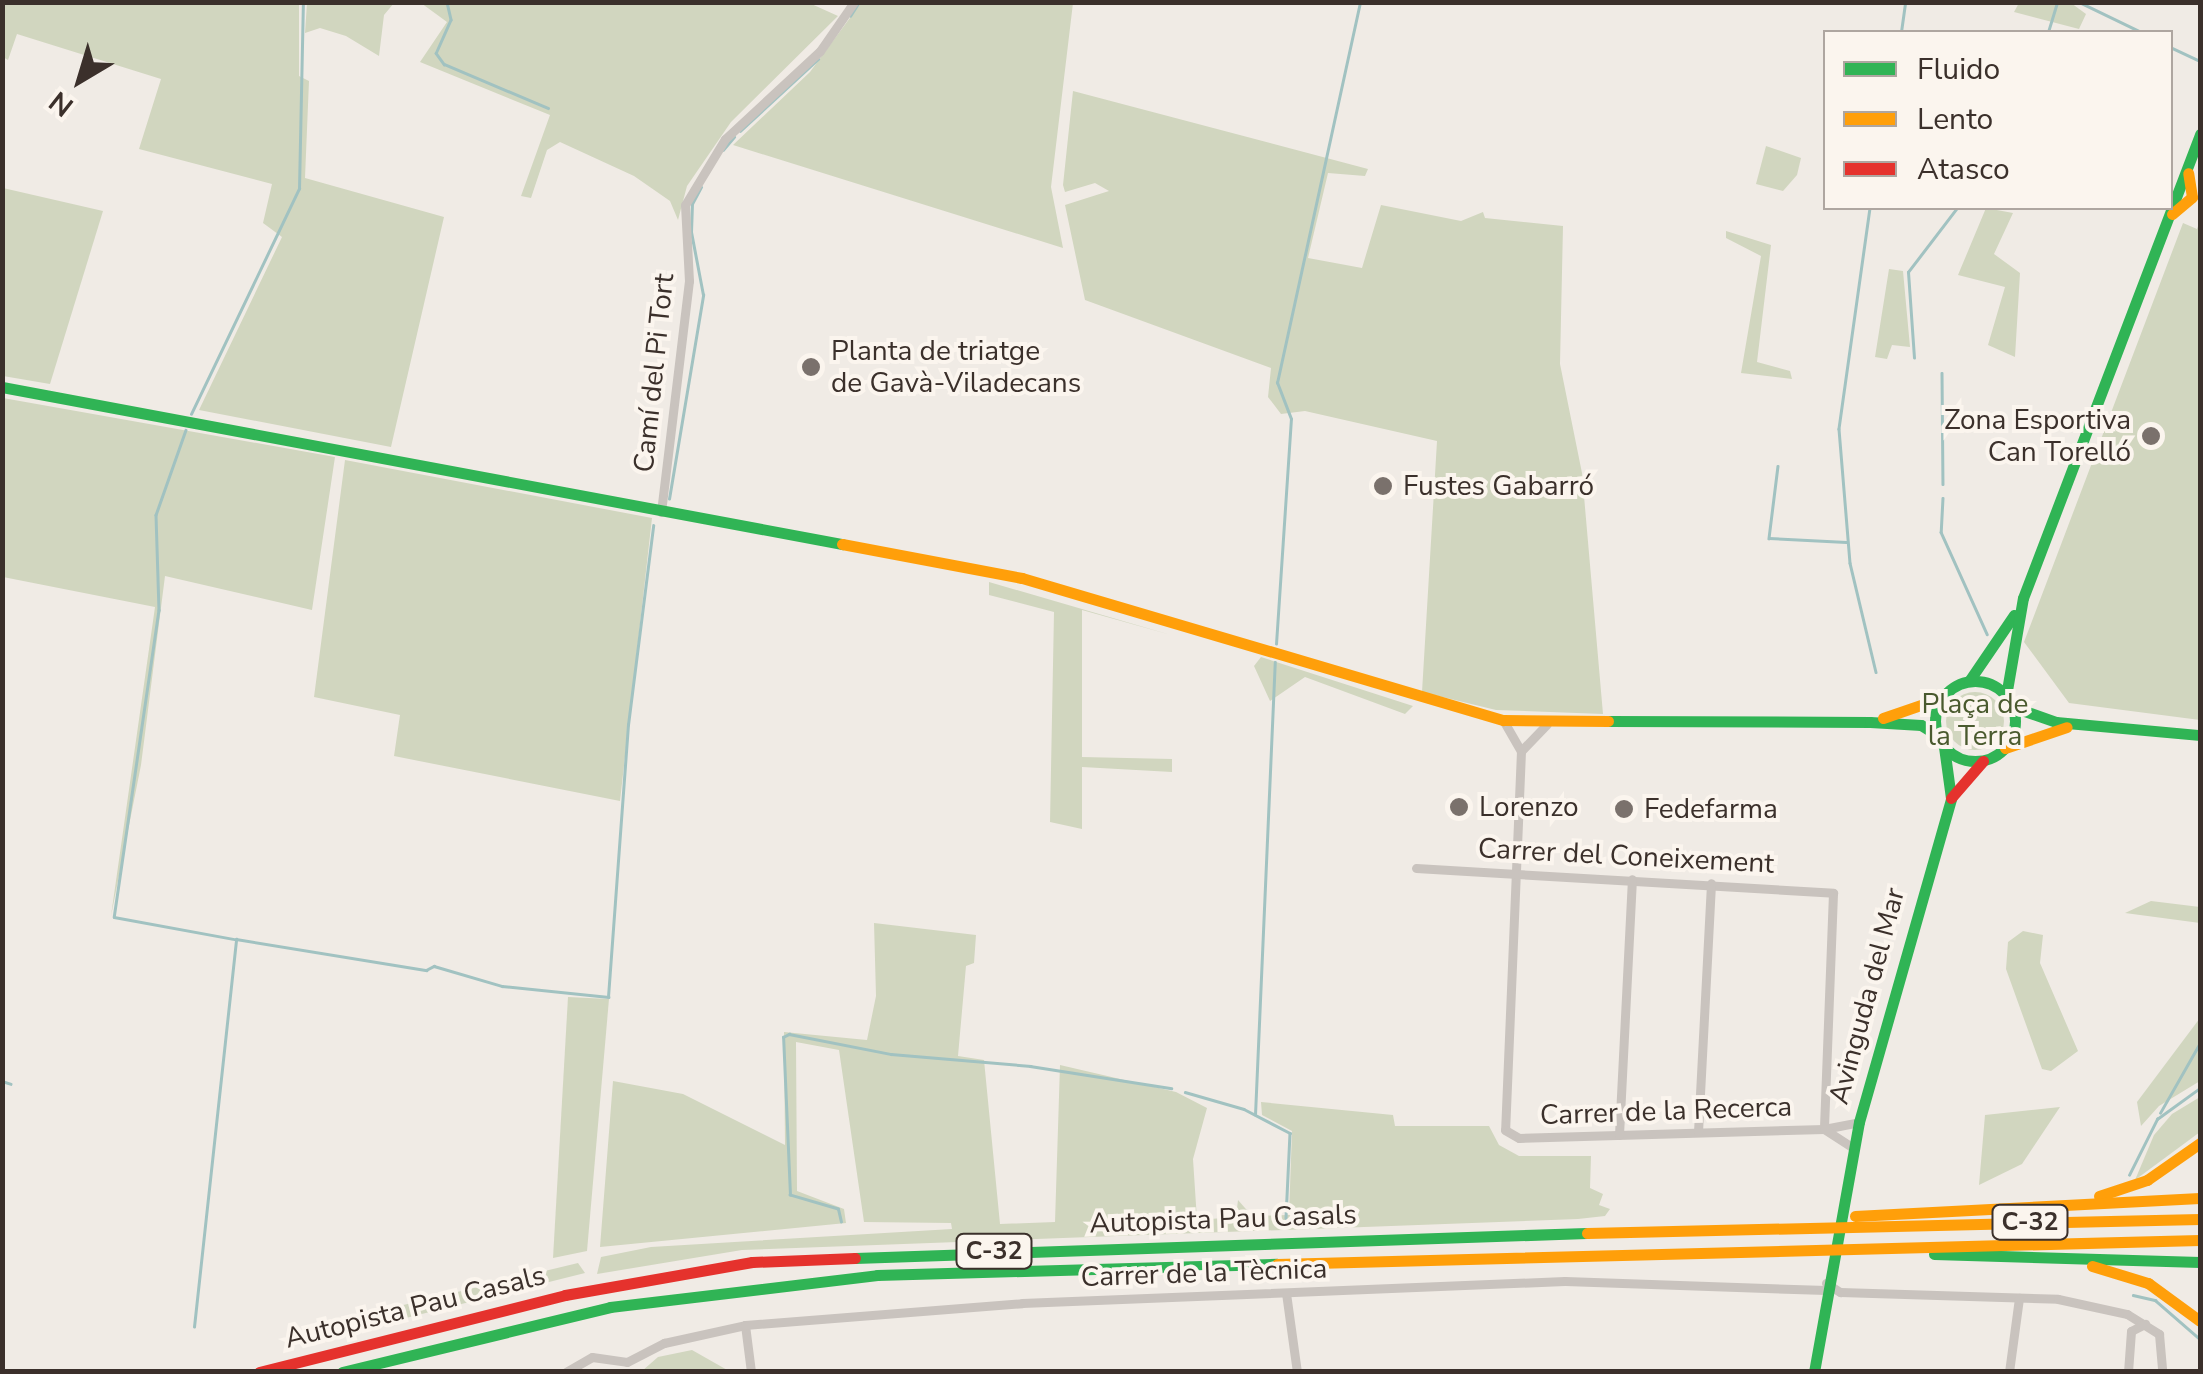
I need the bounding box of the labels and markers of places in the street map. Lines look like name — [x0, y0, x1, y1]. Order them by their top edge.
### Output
place label: Planta de triatge de Gavà-Viladecans — [831, 334, 1081, 400]
marker: Planta de triatge de Gavà-Viladecans — [800, 356, 822, 378]
place label: Zona Esportiva Can Torelló — [1944, 403, 2131, 469]
marker: Zona Esportiva Can Torelló — [2140, 425, 2162, 447]
place label: Fustes Gabarró — [1403, 469, 1594, 503]
marker: Fustes Gabarró — [1372, 475, 1394, 497]
place label: Lorenzo — [1479, 790, 1579, 824]
place label: Fedefarma — [1644, 792, 1778, 826]
marker: Lorenzo — [1448, 796, 1470, 818]
marker: Fedefarma — [1613, 798, 1635, 820]

